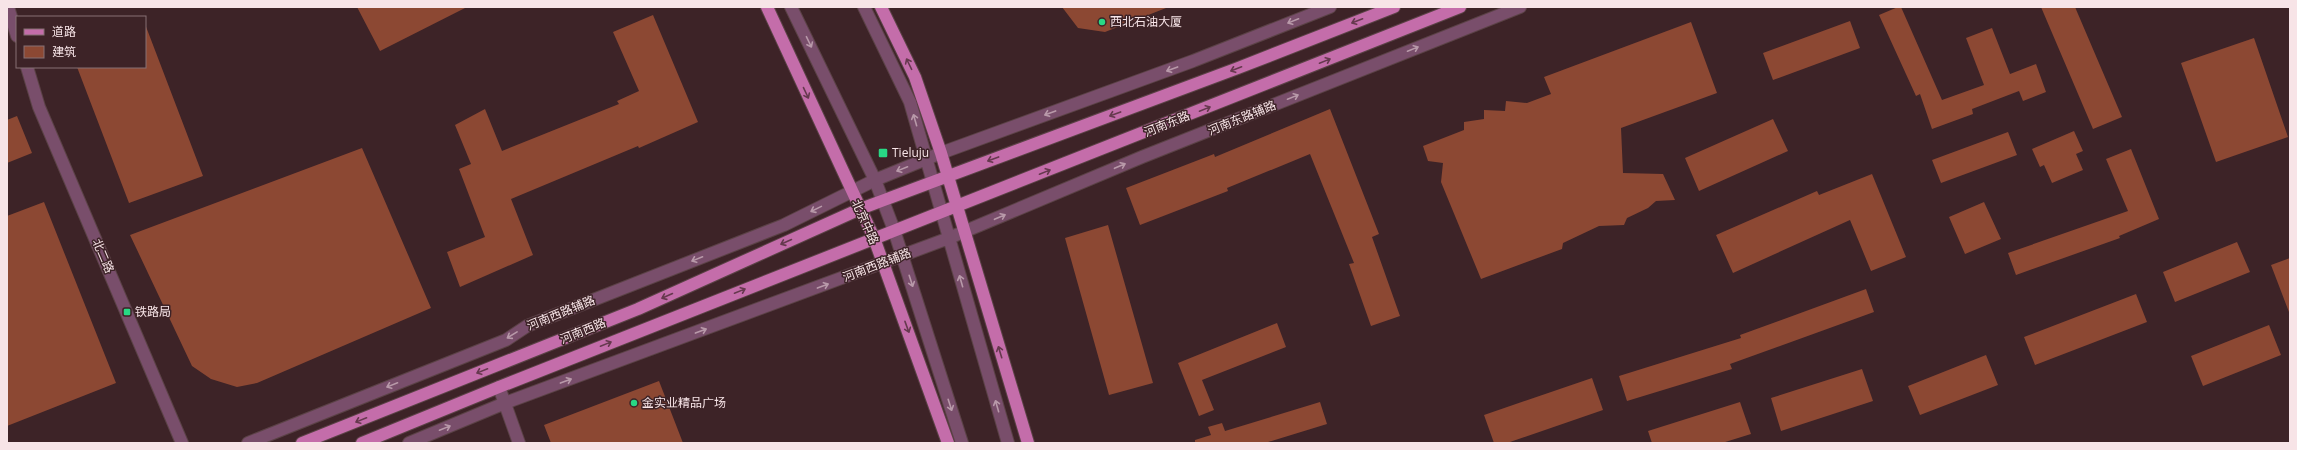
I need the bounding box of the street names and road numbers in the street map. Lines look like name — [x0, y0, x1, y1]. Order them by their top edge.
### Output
street label: 河南东路辅路 — [1205, 96, 1278, 139]
street label: 河南东路 — [1141, 107, 1192, 140]
street label: 北京中路 — [848, 196, 883, 247]
street label: 北二路 — [89, 236, 118, 276]
street label: 河南西路辅路 — [840, 244, 913, 285]
street label: 河南西路辅路 — [525, 293, 597, 333]
street label: 河南西路 — [558, 315, 608, 347]

